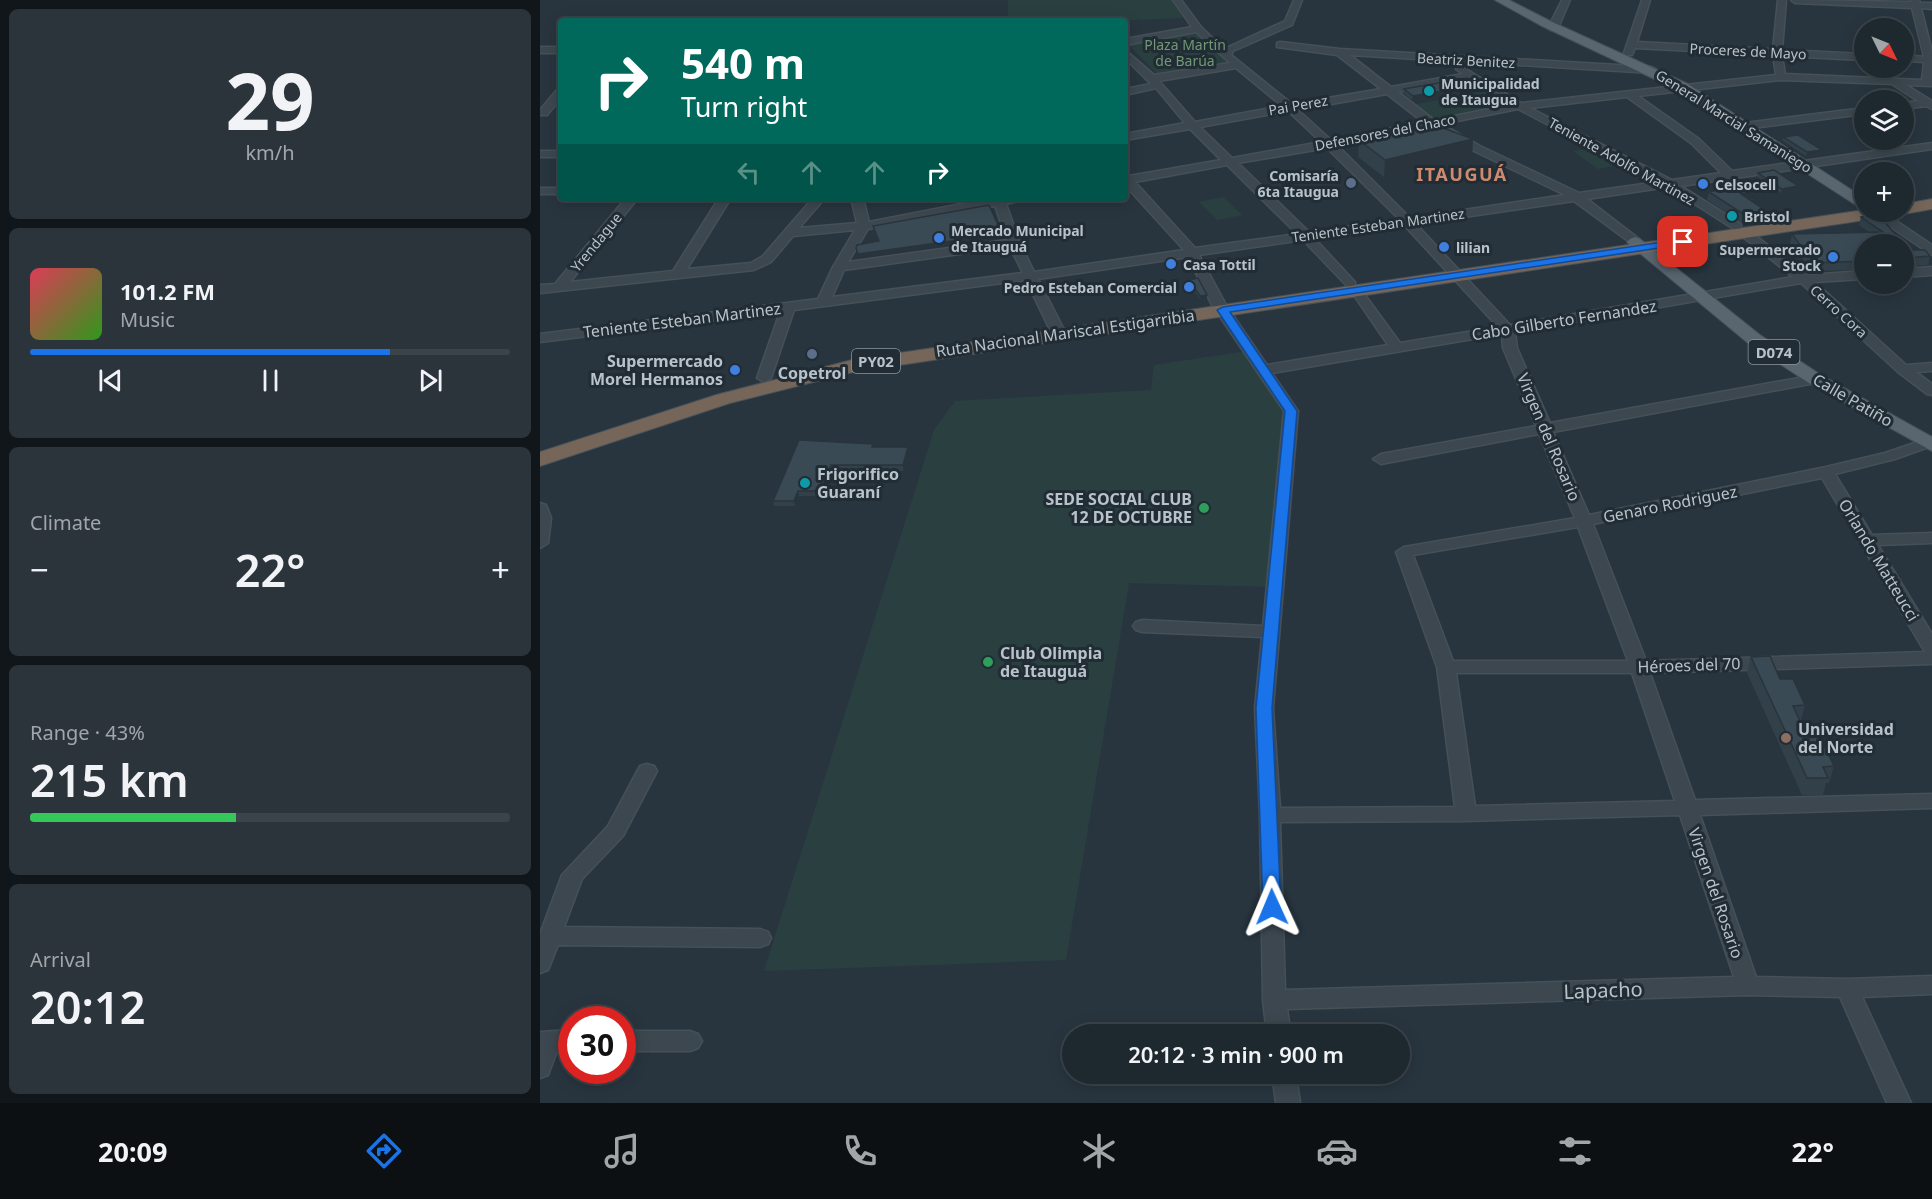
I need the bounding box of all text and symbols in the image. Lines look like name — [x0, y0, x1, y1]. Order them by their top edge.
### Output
north arrow — [1854, 18, 1914, 78]
map controls — [1854, 18, 1914, 294]
text: 540 m — [681, 34, 805, 91]
park label: Plaza Martín de Barúa — [1144, 35, 1226, 70]
street label: Proceres de Mayo — [1689, 38, 1807, 64]
icon: right — [582, 42, 660, 120]
text: 29 — [225, 47, 315, 153]
street label: Beatriz Benitez — [1416, 48, 1516, 72]
street label: General Marcial Samaniego — [1652, 65, 1816, 177]
place label: Municipalidad de Itaugua — [1441, 74, 1540, 109]
marker: Municipalidad de Itaugua — [1422, 84, 1436, 98]
text: Turn right — [681, 88, 807, 125]
street label: Pai Perez — [1267, 90, 1329, 120]
button: layers — [1854, 90, 1914, 150]
street label: Defensores del Chaco — [1313, 109, 1457, 155]
street label: Teniente Adolfo Martinez — [1545, 113, 1699, 209]
text: km/h — [245, 139, 295, 166]
icon: left — [732, 156, 765, 189]
icon: ahead — [795, 156, 828, 189]
icon: ahead — [858, 156, 891, 189]
icon: right — [921, 156, 954, 189]
district label: ITAUGUÁ — [1416, 162, 1508, 186]
button: + — [1854, 162, 1914, 222]
place label: Comisaría 6ta Itaugua — [1258, 166, 1339, 201]
place label: Celsocell — [1715, 175, 1776, 194]
marker: Comisaría 6ta Itaugua — [1344, 176, 1358, 190]
marker: Celsocell — [1696, 177, 1710, 191]
street label: Teniente Esteban Martinez — [1290, 203, 1466, 247]
place label: Bristol — [1744, 207, 1790, 226]
street label: Yrendague — [566, 208, 626, 276]
marker: Bristol — [1725, 209, 1739, 223]
pin — [1657, 216, 1708, 267]
place label: Mercado Municipal de Itauguá — [951, 221, 1084, 256]
icon: arrive — [1666, 225, 1699, 258]
marker: Mercado Municipal de Itauguá — [932, 231, 946, 245]
button: − — [1854, 234, 1914, 294]
place label: lilian — [1456, 238, 1490, 257]
marker: lilian — [1437, 240, 1451, 254]
place label: Supermercado Stock — [1720, 240, 1821, 275]
marker: Supermercado Stock — [1826, 250, 1840, 264]
place label: Casa Tottil — [1183, 255, 1256, 274]
marker: Casa Tottil — [1164, 257, 1178, 271]
text: 101.2 FM — [120, 276, 215, 306]
place label: Pedro Esteban Comercial — [1004, 278, 1177, 297]
marker: Pedro Esteban Comercial — [1182, 280, 1196, 294]
street label: Cerro Cora — [1806, 280, 1872, 342]
street label: Cabo Gilberto Fernandez — [1470, 295, 1658, 345]
street label: Teniente Esteban Martinez — [582, 297, 782, 343]
street label: Ruta Nacional Mariscal Estigarribia — [934, 304, 1196, 362]
text: Music — [120, 306, 175, 333]
road number: D074 — [1748, 340, 1800, 364]
marker: Copetrol — [805, 347, 819, 361]
road number: PY02 — [852, 349, 900, 373]
place label: Supermercado Morel Hermanos — [590, 350, 723, 390]
place label: Copetrol — [778, 362, 846, 384]
marker: Supermercado Morel Hermanos — [728, 363, 742, 377]
icon: previous — [94, 364, 127, 397]
icon: pause — [254, 364, 287, 397]
icon: next — [414, 364, 447, 397]
street label: Calle Patiño — [1809, 368, 1897, 432]
street label: Virgen del Rosario — [1512, 370, 1586, 504]
place label: Frigorifico Guaraní — [817, 463, 899, 503]
marker: Frigorifico Guaraní — [798, 476, 812, 490]
street label: Genaro Rodriguez — [1601, 480, 1739, 528]
place label: SEDE SOCIAL CLUB 12 DE OCTUBRE — [1045, 488, 1192, 528]
street label: Orlando Matteucci — [1834, 495, 1924, 625]
marker: SEDE SOCIAL CLUB 12 DE OCTUBRE — [1197, 501, 1211, 515]
text: Climate — [30, 509, 101, 536]
text: 22° — [235, 539, 305, 600]
text: − — [30, 547, 49, 592]
text: + — [491, 547, 510, 592]
place label: Club Olimpia de Itauguá — [1000, 642, 1102, 682]
street label: Héroes del 70 — [1637, 652, 1741, 678]
marker: Club Olimpia de Itauguá — [981, 655, 995, 669]
place label: Universidad del Norte — [1798, 718, 1894, 758]
text: Range · 43% — [30, 719, 145, 746]
marker: Universidad del Norte — [1779, 731, 1793, 745]
text: 215 km — [30, 749, 189, 810]
street label: Virgen del Rosario — [1683, 825, 1749, 961]
position arrow — [1240, 875, 1304, 939]
text: Arrival — [30, 946, 91, 973]
street label: Lapacho — [1563, 975, 1643, 1005]
text: 20:12 — [30, 976, 145, 1037]
speed limit sign: 30 — [558, 1006, 636, 1084]
text: 20:12 · 3 min · 900 m — [1128, 1039, 1344, 1069]
icon: directions — [363, 1130, 405, 1172]
icon: music — [601, 1130, 643, 1172]
icon: phone — [839, 1130, 881, 1172]
icon: climate — [1078, 1130, 1120, 1172]
icon: car — [1316, 1130, 1358, 1172]
icon: filters — [1554, 1130, 1596, 1172]
text: 20:09 — [98, 1133, 167, 1170]
text: 22° — [1792, 1133, 1834, 1170]

